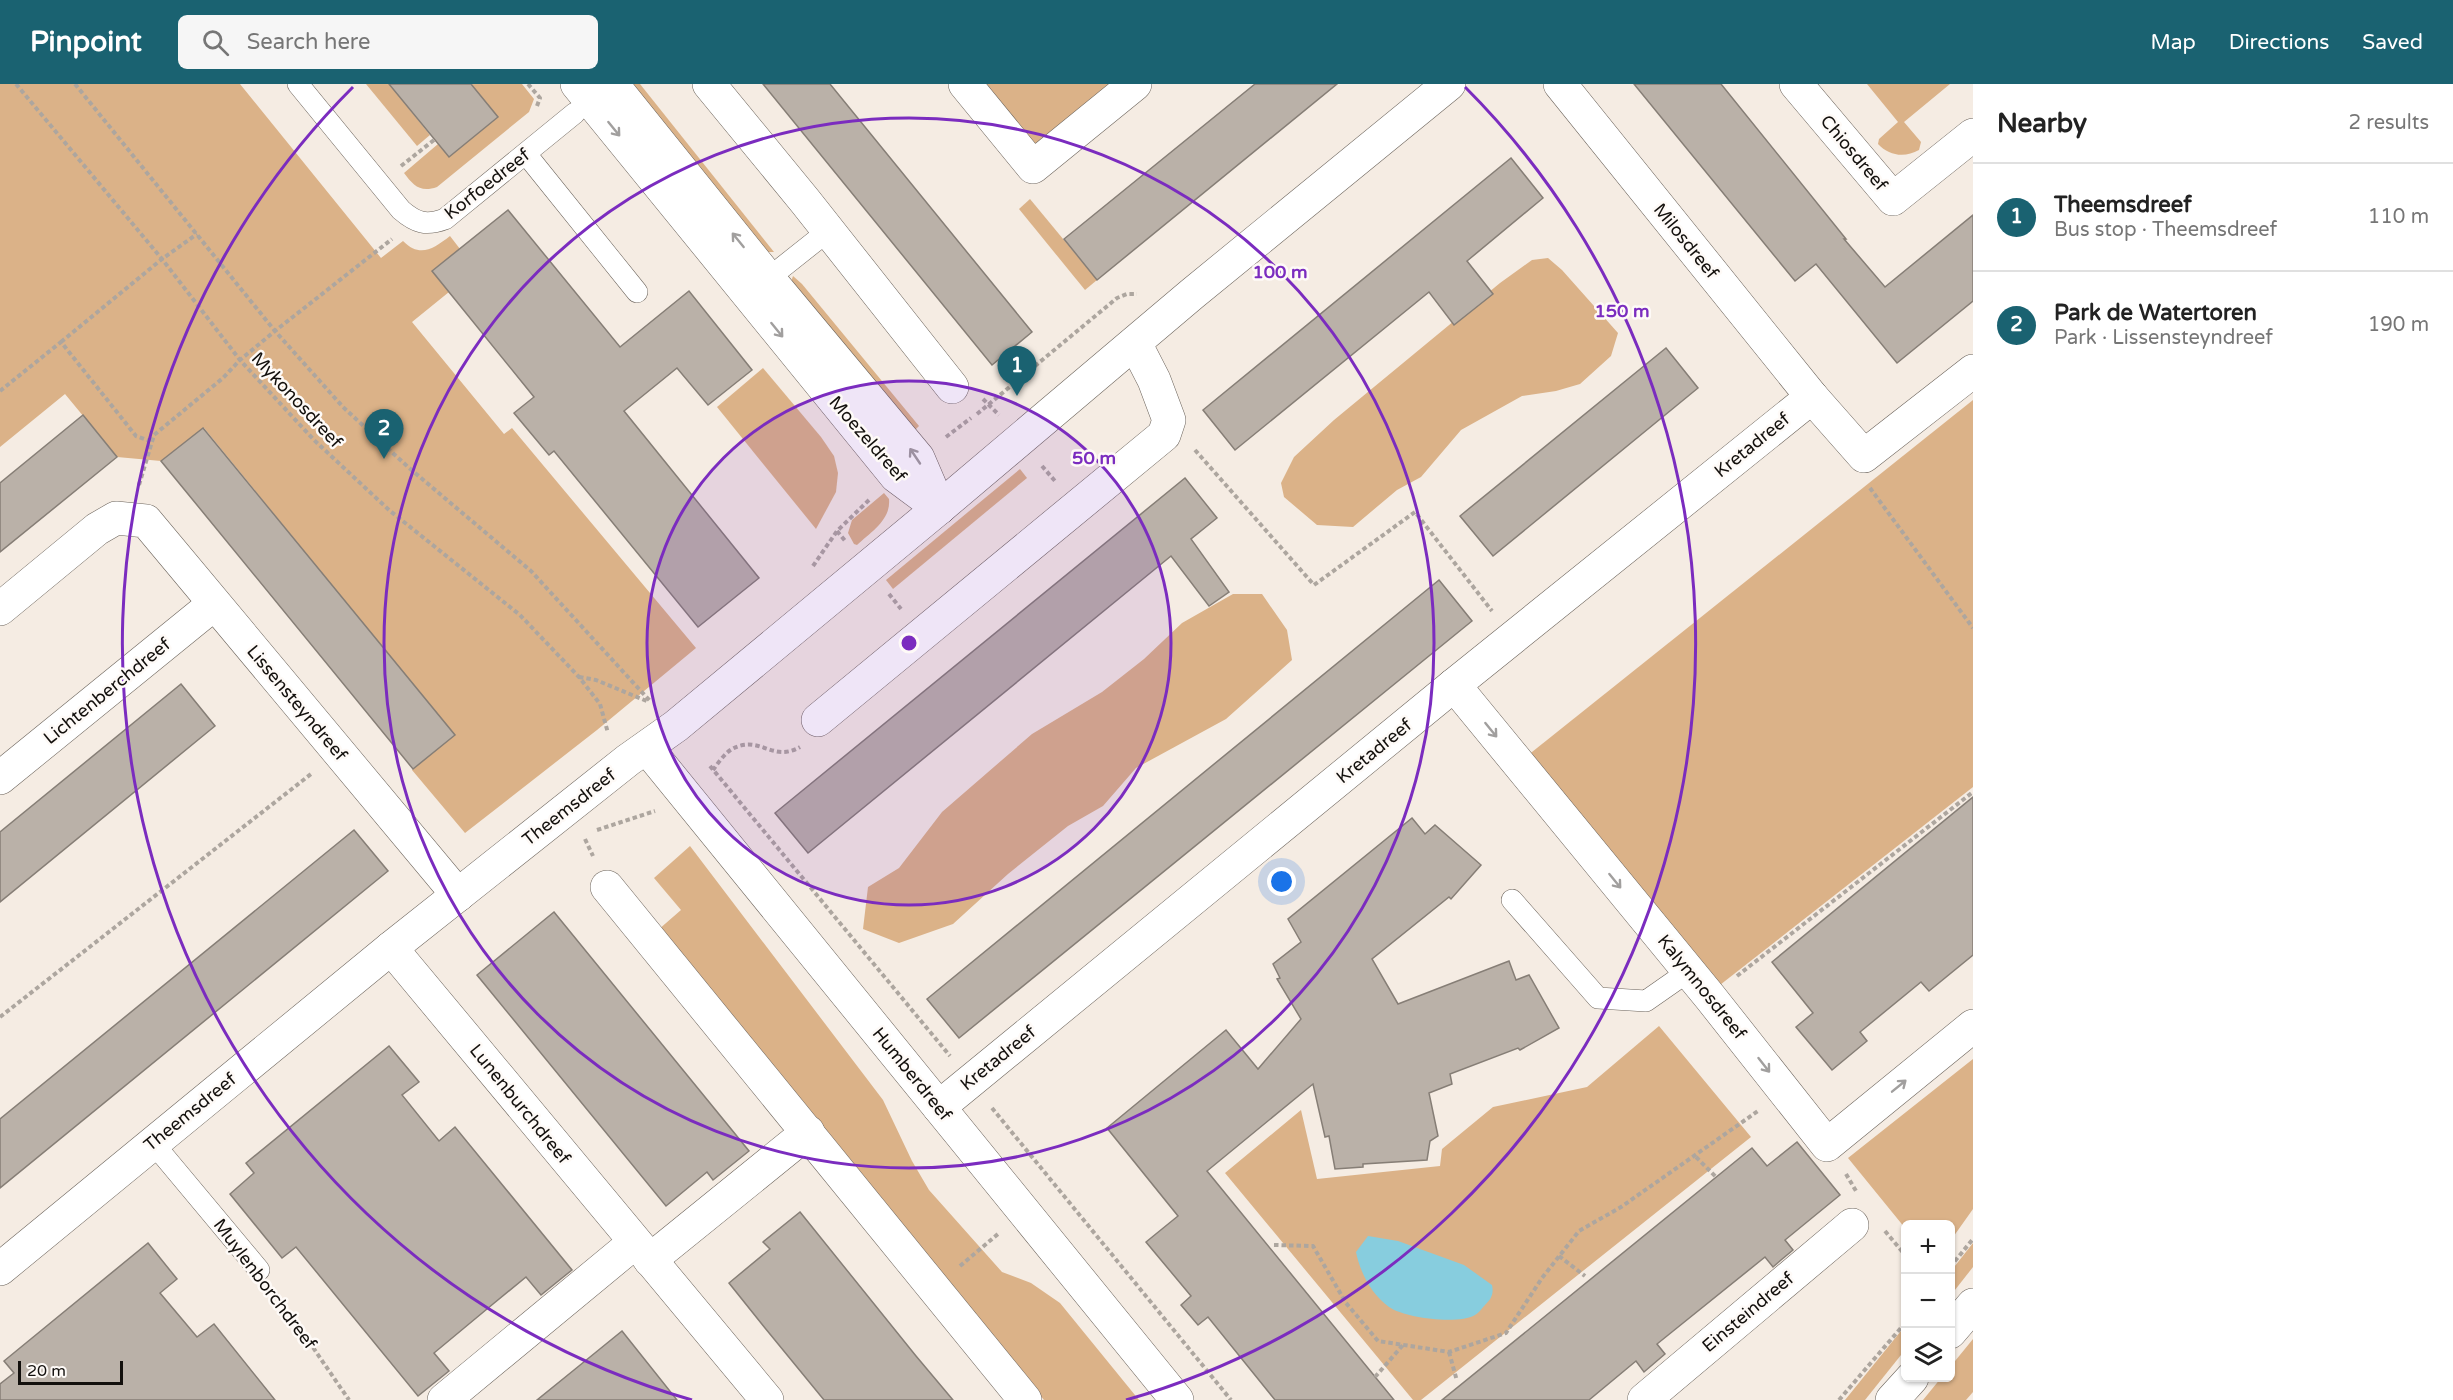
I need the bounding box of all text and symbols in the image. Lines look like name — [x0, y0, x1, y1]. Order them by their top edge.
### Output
search box — [178, 15, 598, 69]
text: Pinpoint — [30, 25, 142, 59]
icon: search — [199, 26, 232, 59]
text: Search here — [247, 29, 370, 55]
text: Map — [2150, 30, 2196, 55]
text: Directions — [2229, 30, 2329, 55]
text: Saved — [2362, 30, 2423, 55]
text: Nearby — [1997, 108, 2087, 139]
street label: Chiosdreef — [1816, 110, 1892, 196]
text: 2 results — [2349, 111, 2429, 135]
one-way arrow — [607, 121, 621, 136]
street label: Korfoedreef — [440, 144, 534, 224]
text: Theemsdreef — [2054, 192, 2192, 218]
street label: Milosdreef — [1649, 199, 1723, 283]
text: 1 — [2010, 205, 2023, 229]
text: 110 m — [2368, 205, 2429, 229]
text: Bus stop · Theemsdreef — [2054, 218, 2277, 242]
one-way arrow — [731, 233, 744, 249]
text: 100 m — [1252, 261, 1308, 283]
text: 150 m — [1594, 300, 1650, 322]
text: Park de Watertoren — [2054, 300, 2257, 326]
text: 2 — [2010, 313, 2023, 337]
text: 190 m — [2368, 313, 2429, 337]
one-way arrow — [770, 321, 783, 337]
text: Park · Lissensteyndreef — [2054, 326, 2273, 350]
pin: 1 — [998, 346, 1036, 396]
street label: Mykonosdreef — [247, 347, 347, 453]
street label: Moezeldreef — [825, 391, 912, 487]
street label: Kretadreef — [1710, 408, 1794, 482]
pin: 2 — [364, 410, 404, 459]
text: 50 m — [1072, 447, 1116, 469]
one-way arrow — [909, 448, 921, 464]
street label: Lichtenberchdreef — [39, 633, 175, 749]
centre of rings — [899, 633, 919, 653]
street label: Lissensteyndreef — [242, 641, 352, 766]
street label: Kretadreef — [1332, 714, 1416, 788]
one-way arrow — [1485, 722, 1498, 738]
street label: Theemsdreef — [518, 764, 620, 850]
your location — [1267, 867, 1296, 896]
one-way arrow — [1609, 873, 1622, 889]
street label: Kalymnosdreef — [1653, 930, 1751, 1044]
street label: Kretadreef — [956, 1021, 1040, 1095]
street label: Humberdreef — [868, 1023, 957, 1125]
street label: Lunenburchdreef — [465, 1039, 575, 1169]
one-way arrow — [1758, 1057, 1771, 1073]
street label: Theemsdreef — [139, 1068, 241, 1156]
one-way arrow — [1891, 1080, 1907, 1093]
street label: Muylenborchdreef — [209, 1214, 321, 1354]
map controls — [1901, 1220, 1955, 1382]
button: + — [1901, 1220, 1955, 1274]
street label: Einsteindreef — [1698, 1267, 1798, 1357]
button: − — [1901, 1274, 1955, 1328]
button: layers — [1901, 1328, 1955, 1382]
scale bar — [18, 1358, 123, 1386]
text: 20 m — [27, 1361, 66, 1381]

